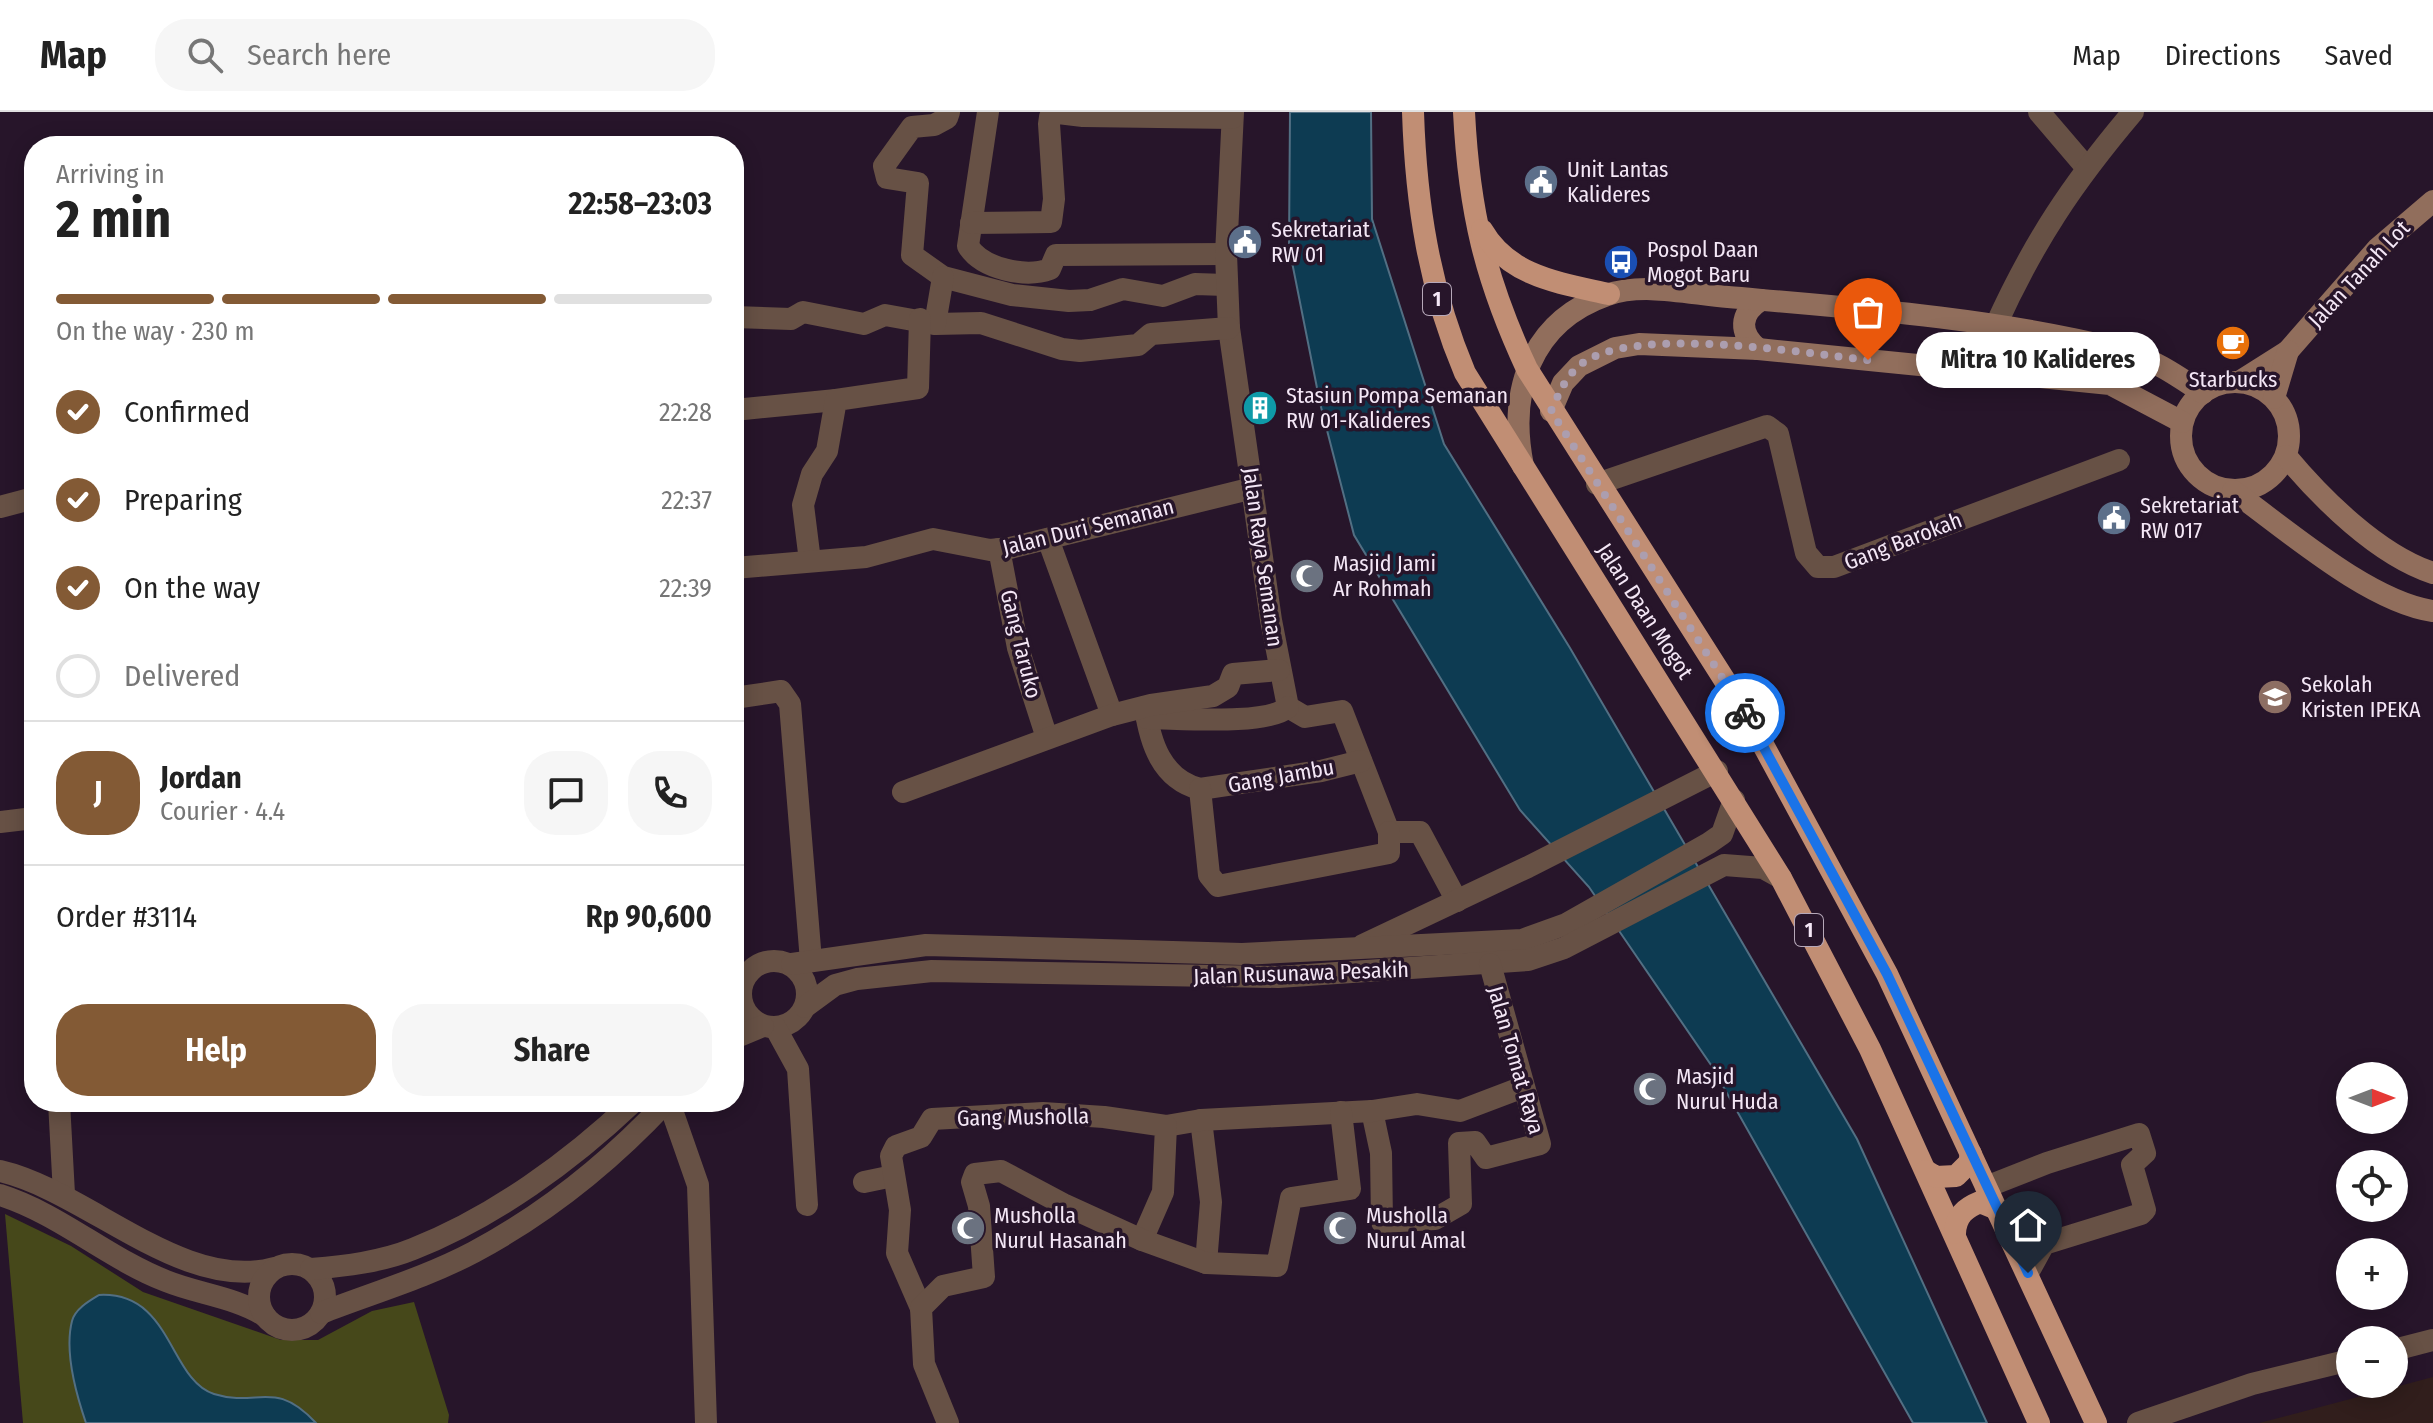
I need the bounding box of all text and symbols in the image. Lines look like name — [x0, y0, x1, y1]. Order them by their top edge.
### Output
search box — [155, 19, 715, 91]
text: Map — [40, 32, 107, 78]
icon: search — [183, 33, 227, 77]
text: Search here — [247, 37, 391, 73]
text: Map — [2072, 39, 2121, 72]
text: Directions — [2165, 39, 2281, 72]
text: Saved — [2325, 39, 2393, 72]
place label: Unit Lantas Kalideres — [1567, 156, 1668, 208]
text: Arriving in — [56, 159, 165, 190]
public building icon: Unit Lantas Kalideres — [1522, 163, 1560, 201]
text: 22:58–23:03 — [569, 186, 712, 222]
text: 2 min — [56, 188, 171, 251]
street label: Jalan Tanah Lot — [2302, 214, 2416, 333]
place label: Sekretariat RW 01 — [1271, 216, 1371, 268]
public building icon: Sekretariat RW 01 — [1226, 223, 1264, 261]
place label: Pospol Daan Mogot Baru — [1647, 236, 1759, 288]
bus stop icon: Pospol Daan Mogot Baru — [1602, 243, 1640, 281]
pin — [1834, 278, 1902, 360]
road number: 1 — [1423, 283, 1451, 315]
icon: bag — [1846, 290, 1890, 334]
text: On the way · 230 m — [56, 316, 254, 347]
cafe icon: Starbucks — [2214, 324, 2252, 362]
callout: Mitra 10 Kalideres — [1916, 332, 2160, 388]
text: Mitra 10 Kalideres — [1941, 344, 2135, 375]
place label: Starbucks — [2189, 366, 2277, 393]
place label: Stasiun Pompa Semanan RW 01-Kalideres — [1286, 382, 1508, 434]
building icon: Stasiun Pompa Semanan RW 01-Kalideres — [1241, 389, 1279, 427]
icon: check — [56, 390, 100, 434]
text: Confirmed — [124, 394, 250, 430]
text: 22:28 — [659, 397, 712, 428]
street label: Jalan Raya Semanan — [1237, 466, 1289, 648]
icon: check — [56, 478, 100, 522]
text: Preparing — [124, 482, 242, 518]
text: 22:37 — [661, 485, 712, 516]
place label: Sekretariat RW 017 — [2140, 492, 2240, 544]
street label: Jalan Duri Semanan — [999, 493, 1177, 561]
public building icon: Sekretariat RW 017 — [2095, 499, 2133, 537]
street label: Gang Barokah — [1840, 506, 1966, 576]
street label: Jalan Daan Mogot — [1591, 538, 1699, 685]
place label: Masjid Jami Ar Rohmah — [1333, 550, 1436, 602]
mosque icon: Masjid Jami Ar Rohmah — [1288, 557, 1326, 595]
icon: check — [56, 566, 100, 610]
text: On the way — [124, 570, 260, 606]
text: 22:39 — [659, 573, 712, 604]
street label: Gang Taruko — [994, 587, 1048, 701]
text: Delivered — [124, 658, 240, 694]
place label: Sekolah Kristen IPEKA — [2301, 671, 2421, 723]
courier — [1705, 673, 1785, 753]
school or university icon: Sekolah Kristen IPEKA — [2256, 678, 2294, 716]
icon: bike — [1723, 691, 1767, 735]
button: chat — [524, 751, 608, 835]
button: phone — [628, 751, 712, 835]
street label: Gang Jambu — [1226, 753, 1336, 799]
text: Jordan — [160, 760, 242, 796]
text: J — [94, 775, 102, 811]
text: Courier · 4.4 — [160, 796, 285, 827]
text: Order #3114 — [56, 899, 197, 935]
text: Rp 90,600 — [586, 899, 712, 935]
road number: 1 — [1795, 914, 1823, 946]
street label: Jalan Rusunawa Pesakih — [1193, 956, 1409, 990]
street label: Jalan Tomat Raya — [1482, 983, 1550, 1137]
button: Help — [56, 1004, 376, 1096]
button: Share — [392, 1004, 712, 1096]
north arrow — [2336, 1062, 2408, 1134]
map controls — [2336, 1062, 2408, 1398]
place label: Masjid Nurul Huda — [1676, 1063, 1778, 1115]
mosque icon: Masjid Nurul Huda — [1631, 1070, 1669, 1108]
street label: Gang Musholla — [957, 1102, 1089, 1132]
button: locate — [2336, 1150, 2408, 1222]
pin — [1994, 1191, 2062, 1273]
place label: Musholla Nurul Hasanah — [994, 1202, 1127, 1254]
place label: Musholla Nurul Amal — [1366, 1202, 1466, 1254]
icon: home — [2006, 1203, 2050, 1247]
mosque icon: Musholla Nurul Hasanah — [949, 1209, 987, 1247]
mosque icon: Musholla Nurul Amal — [1321, 1209, 1359, 1247]
button: + — [2336, 1238, 2408, 1310]
button: − — [2336, 1326, 2408, 1398]

